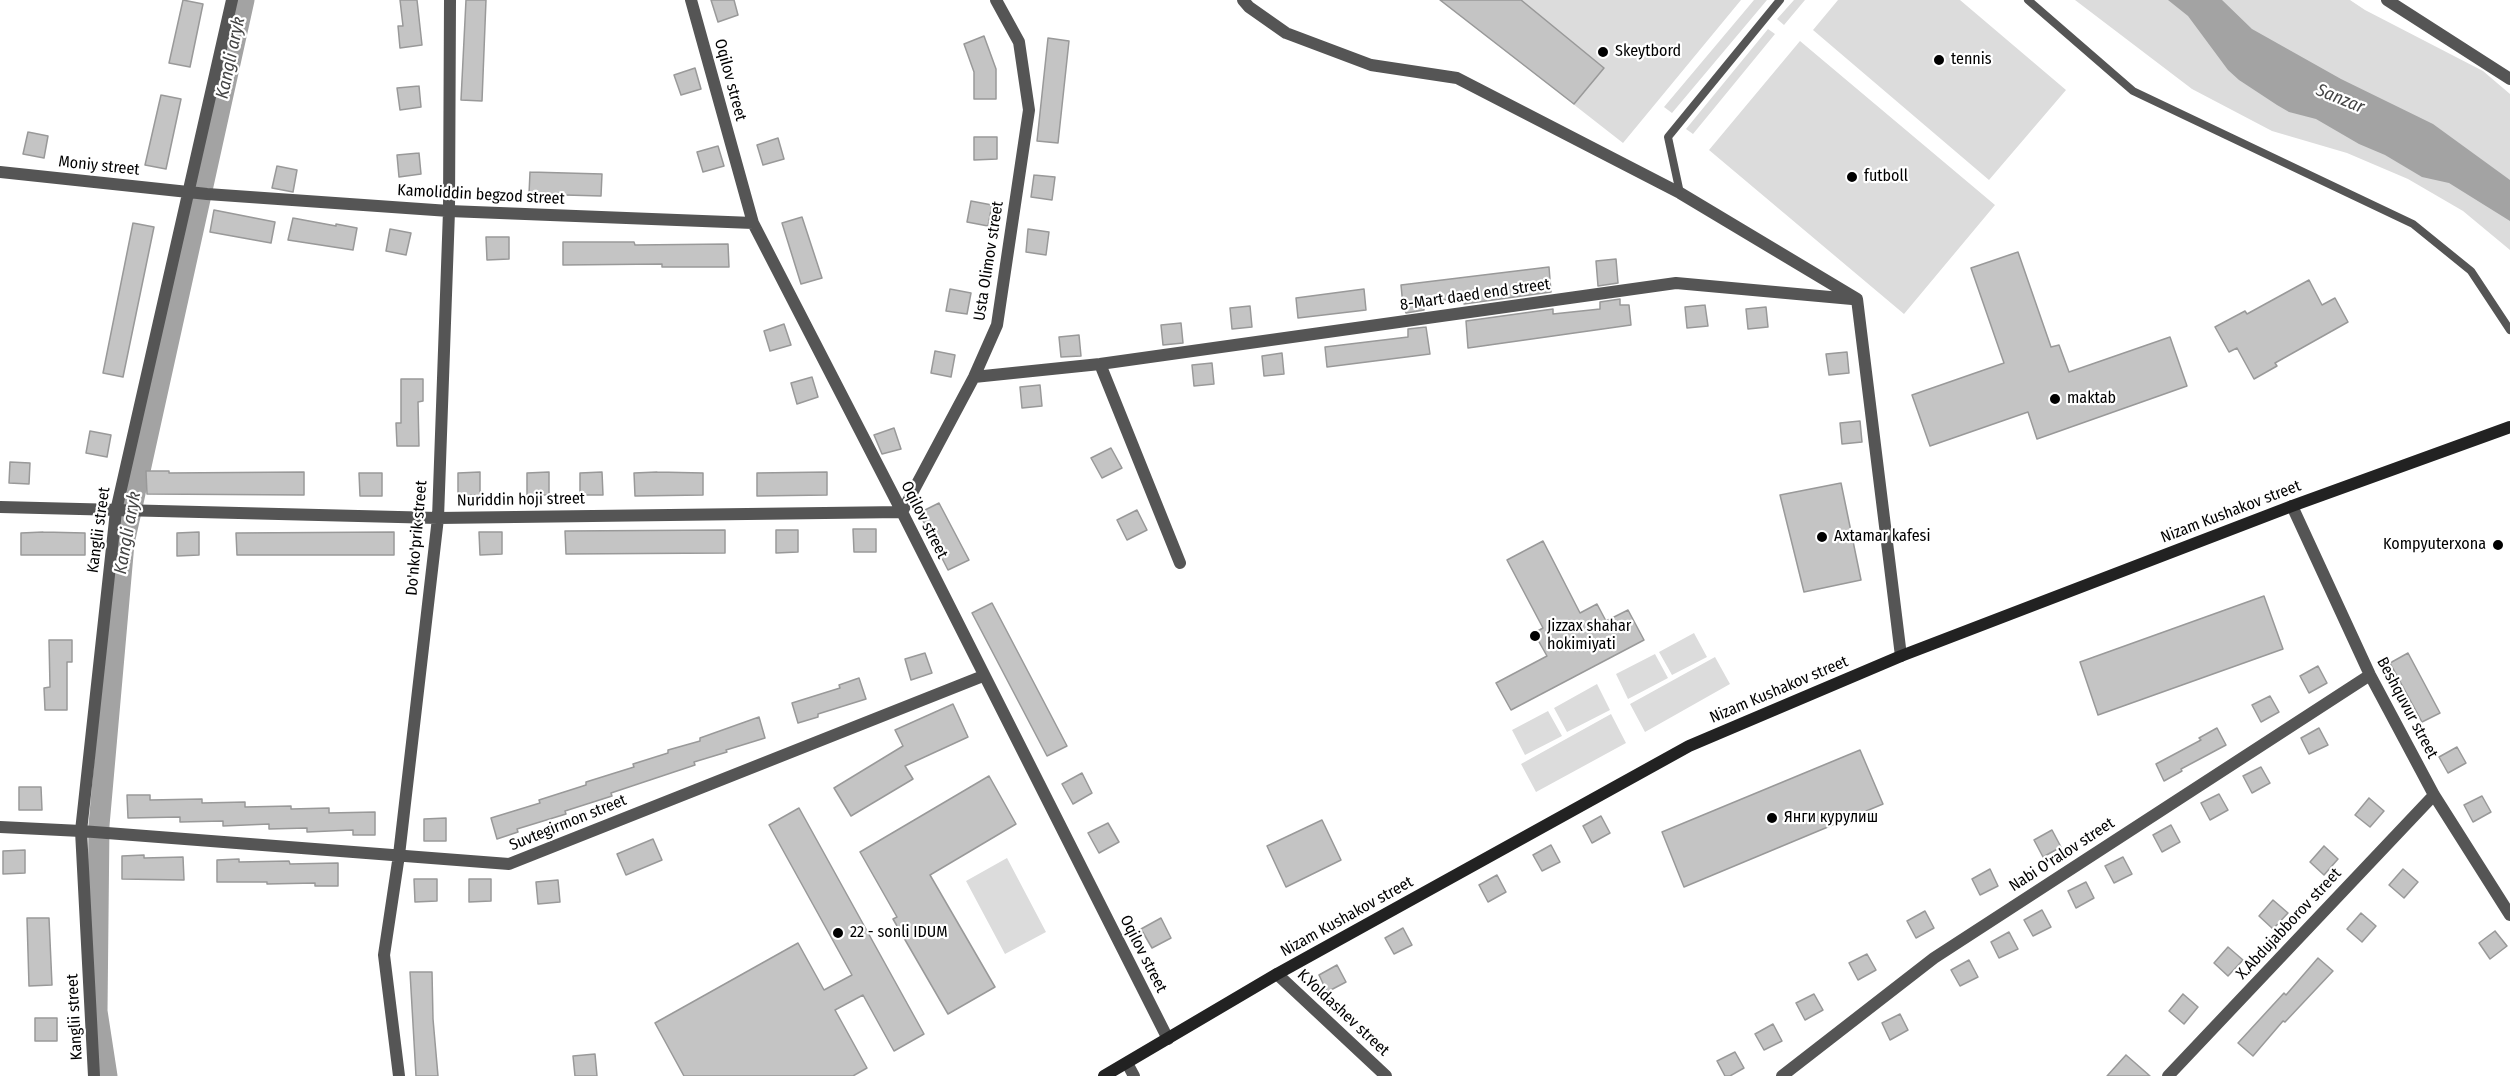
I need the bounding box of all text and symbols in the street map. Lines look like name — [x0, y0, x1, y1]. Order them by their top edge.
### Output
water label: Kangli aryk — [212, 15, 250, 101]
street label: Oqilov street — [710, 37, 750, 123]
place label: Skeytbord — [1615, 42, 1681, 62]
marker: Skeytbord — [1596, 45, 1610, 59]
place label: tennis — [1951, 50, 1992, 70]
marker: tennis — [1932, 53, 1946, 67]
water label: Sanzar — [2313, 80, 2367, 118]
street label: Moniy street — [58, 152, 140, 180]
place label: futboll — [1864, 167, 1908, 187]
marker: futboll — [1845, 170, 1859, 184]
street label: Kamoliddin begzod street — [397, 181, 565, 209]
street label: Usta Olimov street — [970, 200, 1008, 322]
street label: 8-Mart daed end street — [1399, 275, 1551, 315]
place label: maktab — [2067, 389, 2116, 409]
marker: maktab — [2048, 392, 2062, 406]
street label: Nizam Kushakov street — [2158, 476, 2304, 548]
street label: Oqilov street — [896, 478, 952, 562]
street label: Do'nko'prik street — [402, 480, 432, 596]
street label: Kanglii street — [83, 486, 115, 574]
street label: Nuriddin hoji street — [457, 489, 585, 511]
water label: Kangli aryk — [110, 490, 146, 576]
place label: Axtamar kafesi — [1834, 527, 1930, 547]
marker: Axtamar kafesi — [1815, 530, 1829, 544]
place label: Kompyuterxona — [2383, 535, 2486, 555]
marker: Kompyuterxona — [2491, 538, 2505, 552]
place label: Jizzax shahar hokimiyati — [1547, 617, 1631, 655]
marker: Jizzax shahar hokimiyati — [1528, 629, 1542, 643]
street label: Nizam Kushakov street — [1707, 652, 1851, 728]
street label: Beshquvur street — [2372, 654, 2442, 762]
street label: Suvtegirmon street — [507, 791, 629, 855]
place label: Янги курулиш — [1784, 808, 1878, 828]
marker: Янги курулиш — [1765, 811, 1779, 825]
street label: Nabi O'ralov street — [2006, 814, 2118, 896]
street label: X.Abdujabborov street — [2233, 864, 2345, 984]
street label: Nizam Kushakov street — [1277, 873, 1417, 961]
street label: Oqilov street — [1115, 912, 1171, 996]
place label: 22 - sonli IDUM — [850, 923, 948, 943]
marker: 22 - sonli IDUM — [831, 926, 845, 940]
street label: K.Yoldashev street — [1293, 966, 1393, 1060]
street label: Kanglii street — [63, 973, 87, 1061]

